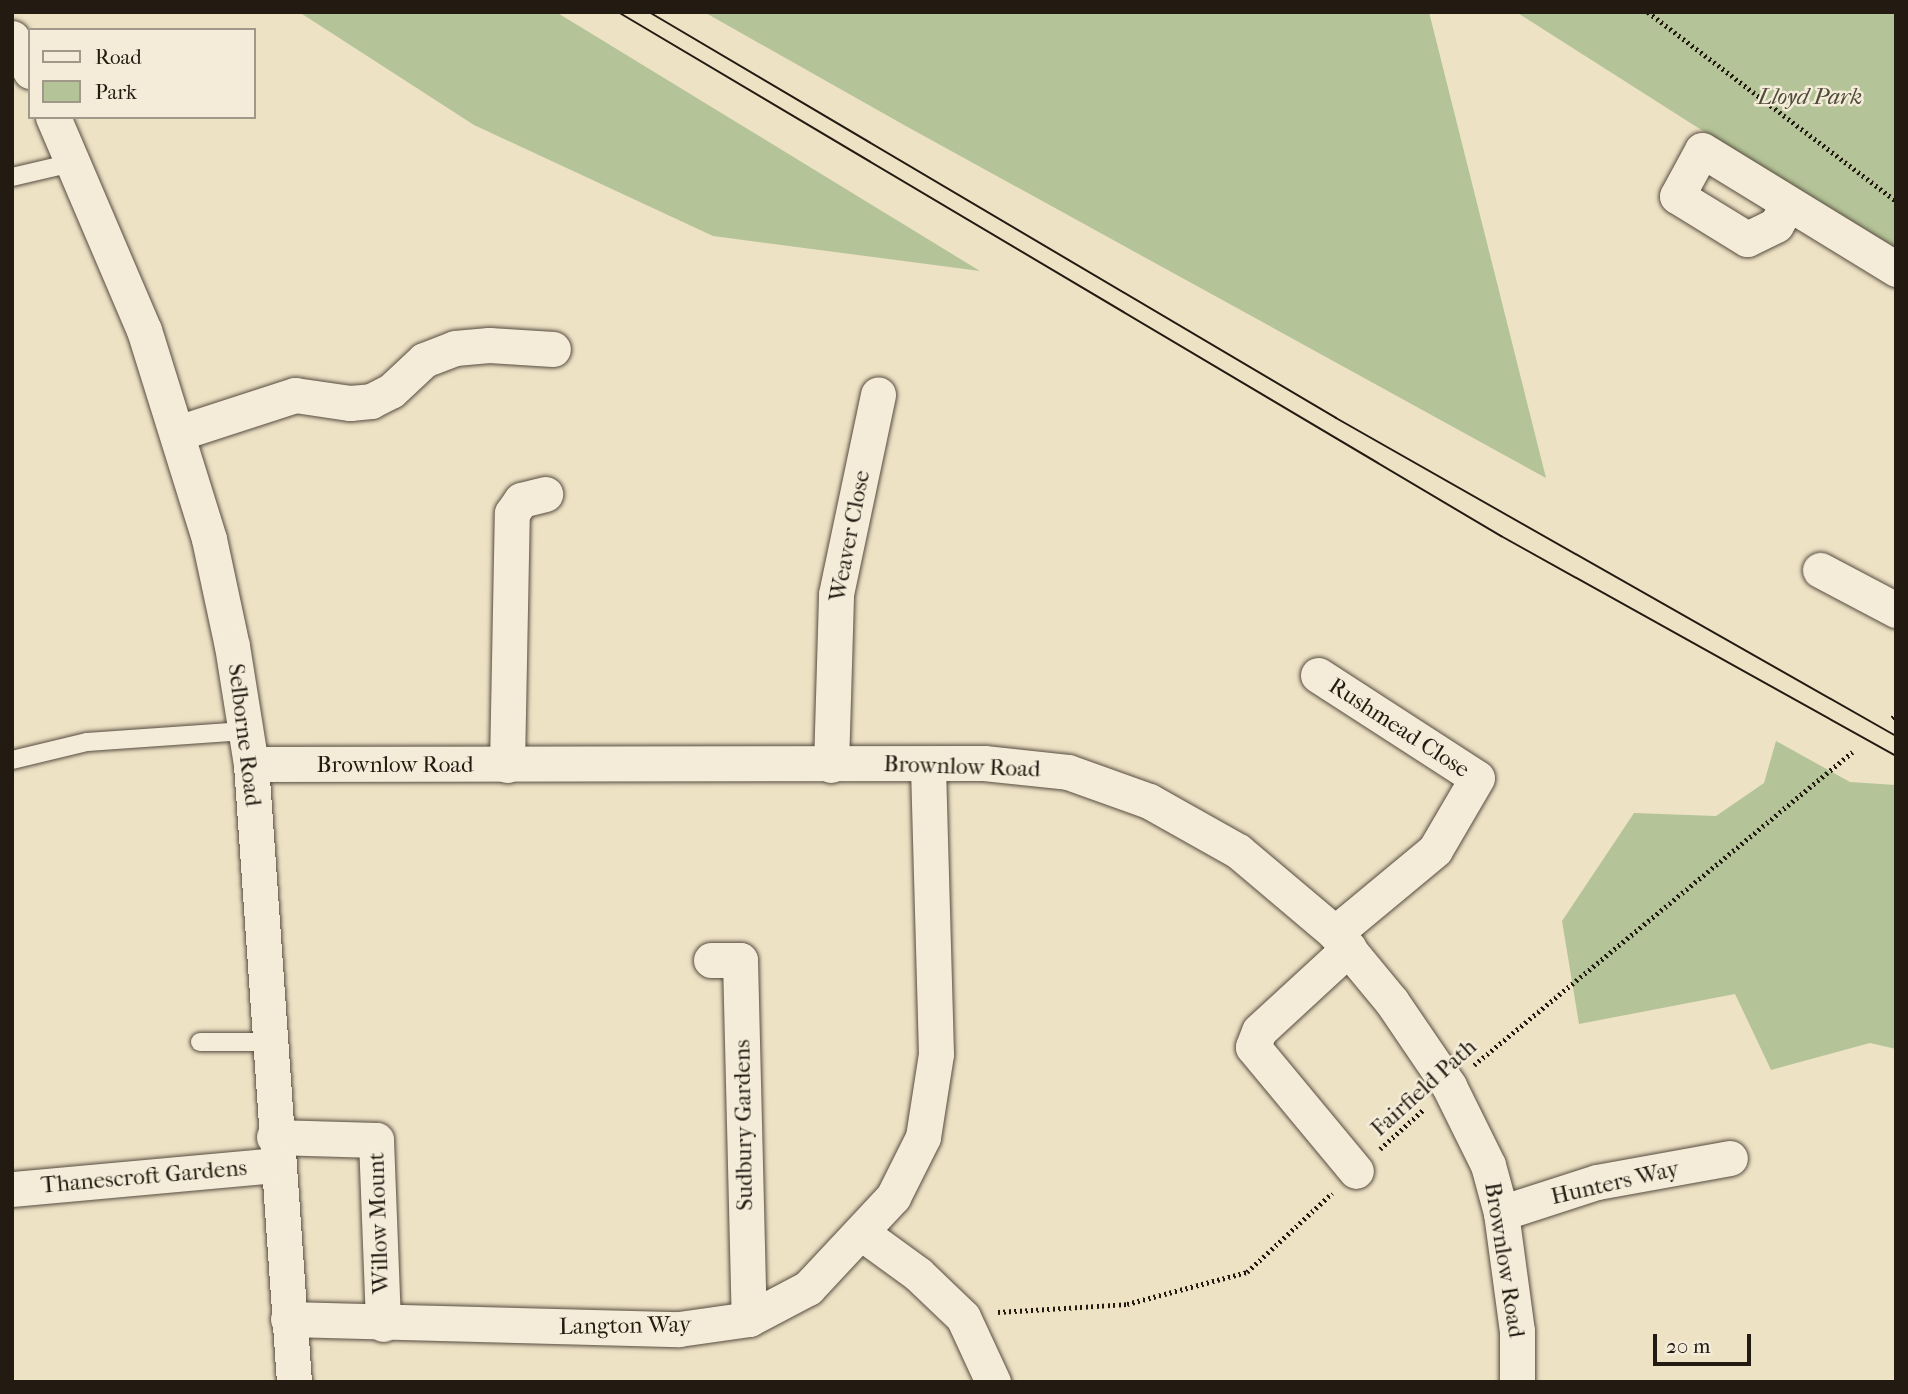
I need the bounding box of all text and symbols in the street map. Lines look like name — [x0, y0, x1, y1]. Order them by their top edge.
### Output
legend — [28, 28, 256, 119]
text: Road — [95, 45, 142, 69]
text: Park — [95, 80, 137, 104]
park label: Lloyd Park — [1758, 83, 1862, 111]
street label: Weaver Close — [824, 468, 876, 604]
street label: Selborne Road — [222, 662, 266, 808]
street label: Rushmead Close — [1323, 672, 1475, 784]
street label: Brownlow Road — [883, 750, 1041, 784]
street label: Brownlow Road — [317, 751, 473, 779]
street label: Fairfield Path — [1366, 1033, 1482, 1143]
street label: Sudbury Gardens — [729, 1039, 759, 1211]
street label: Willow Mount — [363, 1152, 395, 1294]
street label: Thanescroft Gardens — [40, 1154, 248, 1200]
street label: Hunters Way — [1548, 1155, 1682, 1211]
street label: Brownlow Road — [1478, 1180, 1530, 1340]
street label: Langton Way — [559, 1311, 691, 1341]
scale bar — [1656, 1320, 1754, 1364]
text: 20 m — [1666, 1334, 1710, 1358]

